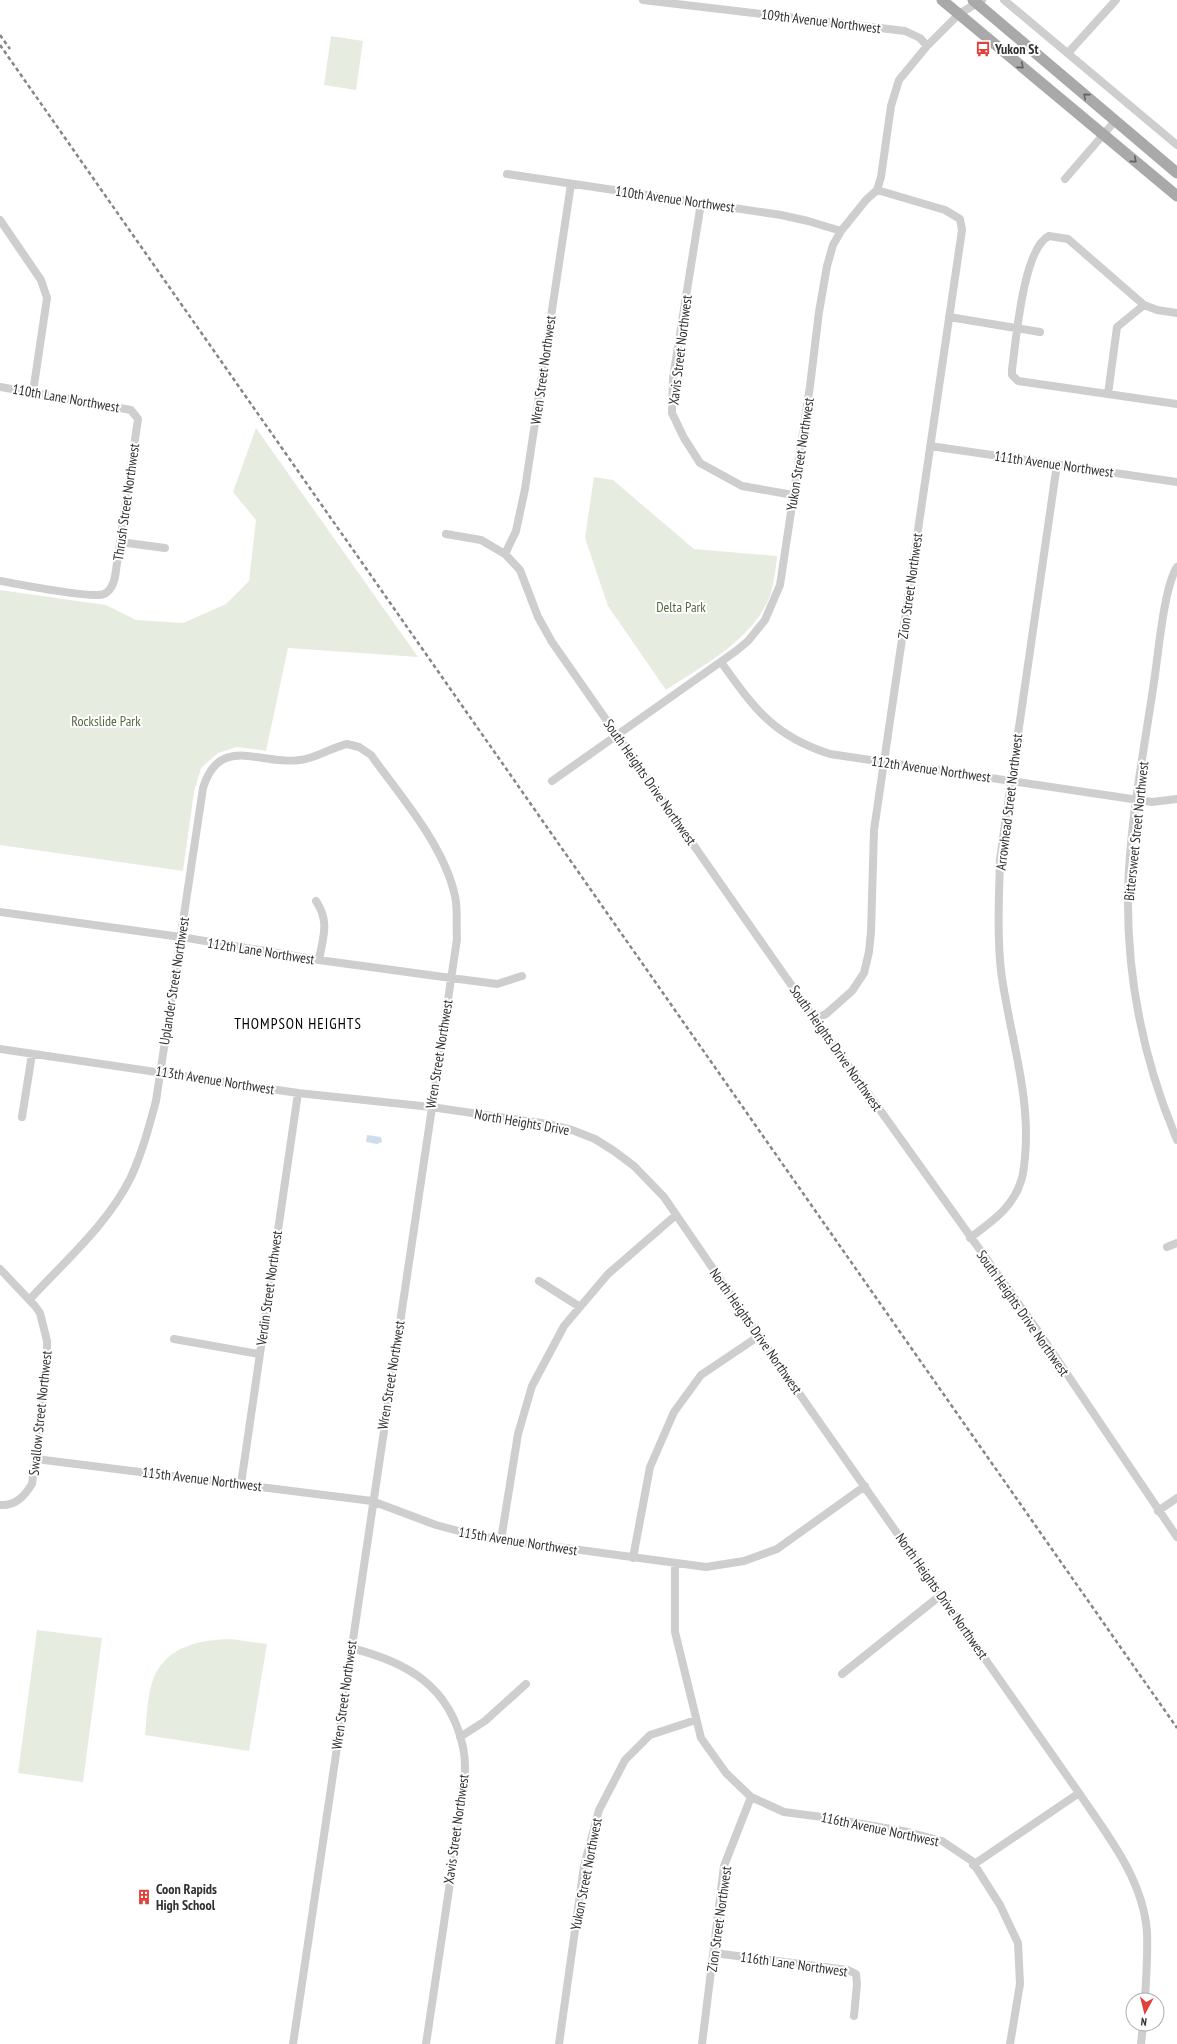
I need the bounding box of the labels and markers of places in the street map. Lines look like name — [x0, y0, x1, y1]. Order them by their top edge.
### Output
bus stop icon: Yukon St — [974, 40, 992, 58]
place label: Yukon St — [994, 40, 1039, 58]
place label: Coon Rapids High School — [156, 1880, 217, 1914]
building icon: Coon Rapids High School — [135, 1888, 153, 1906]

